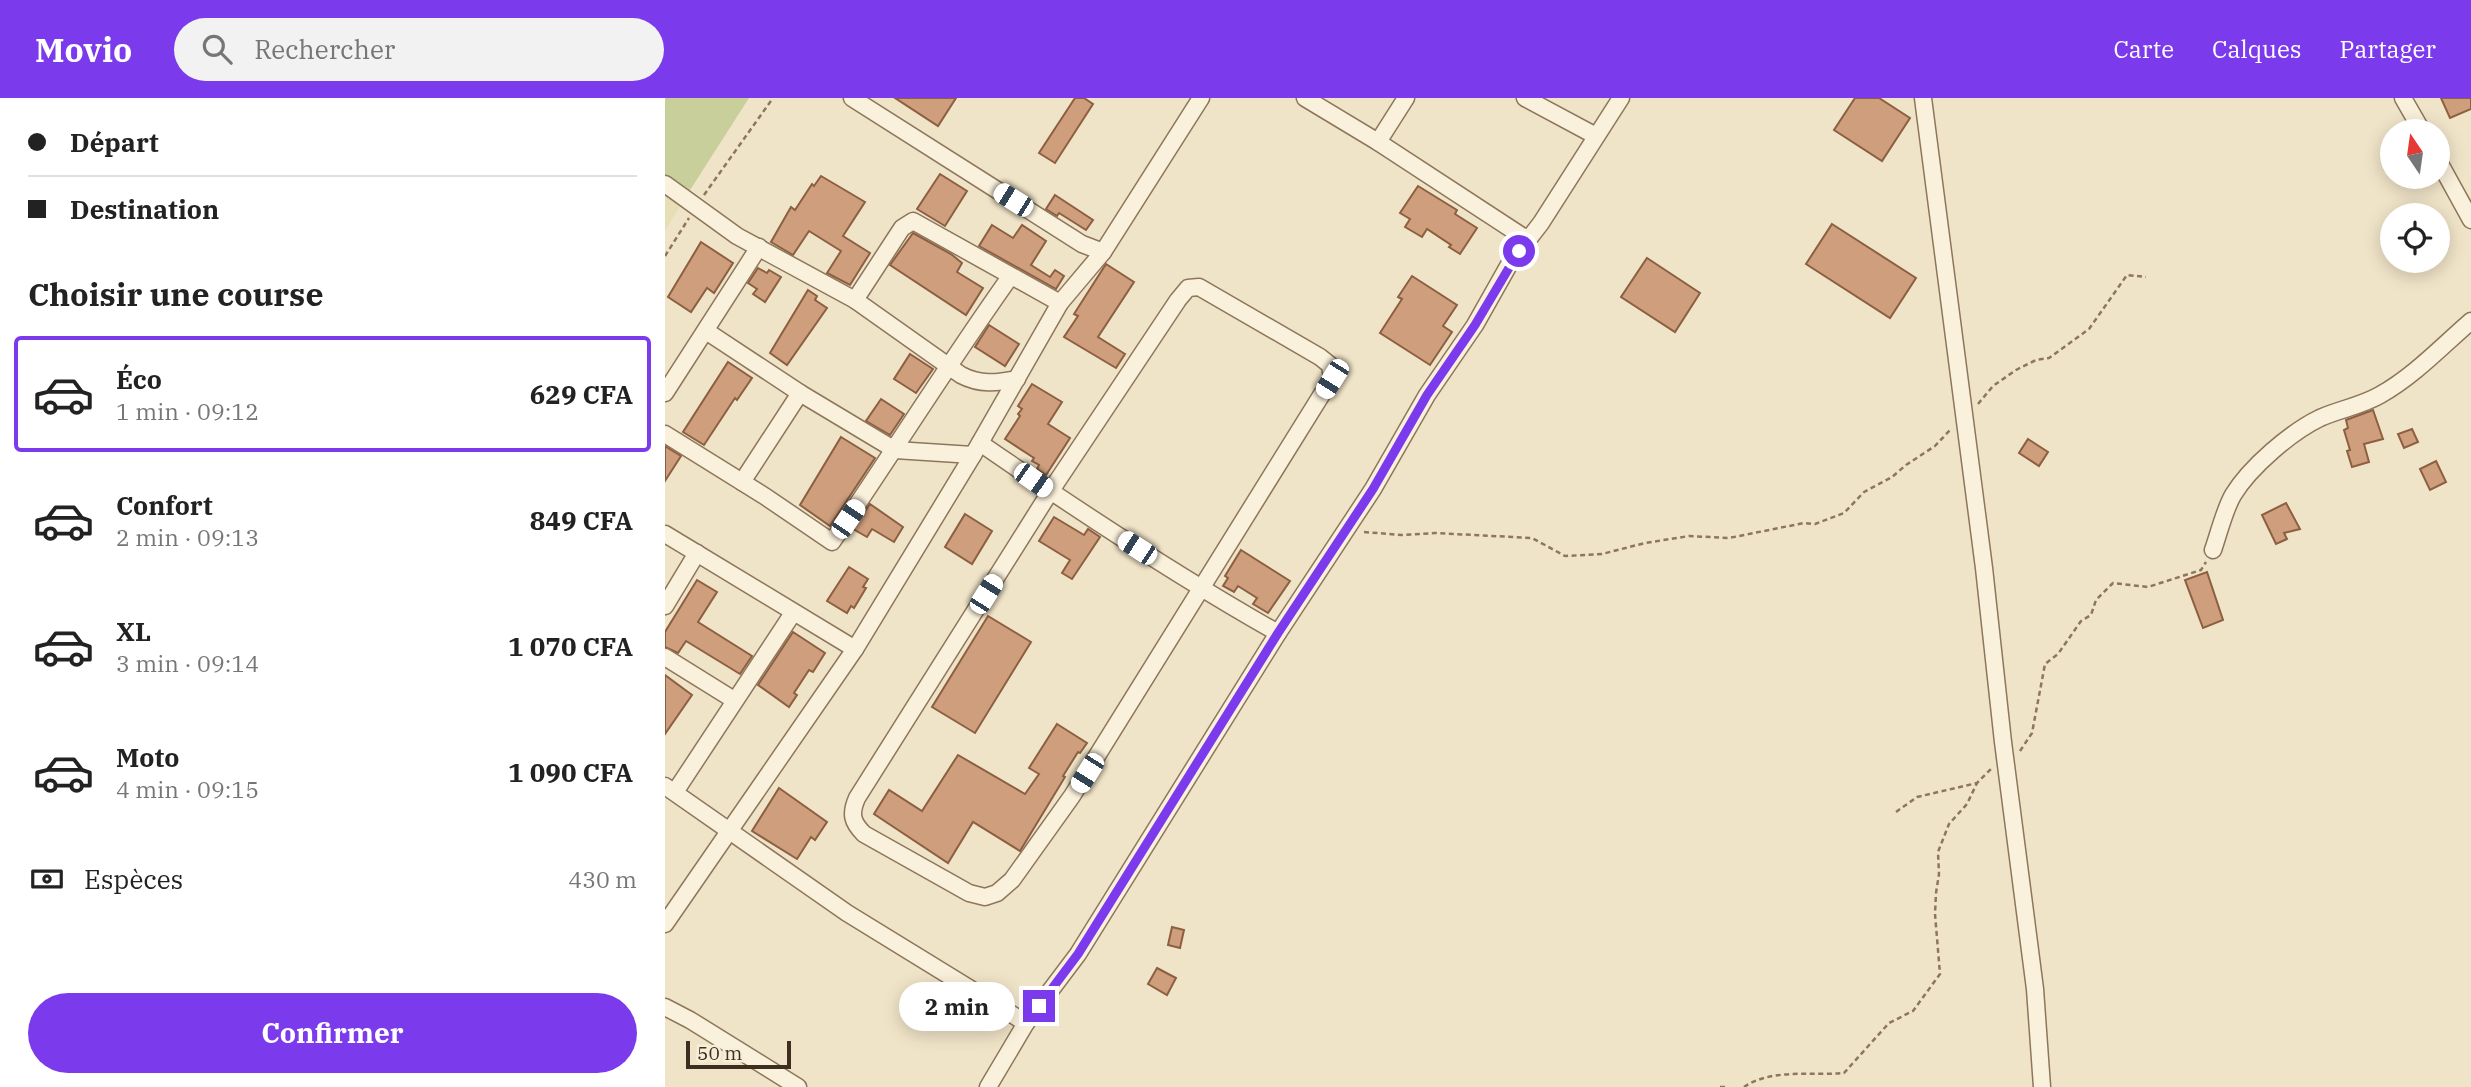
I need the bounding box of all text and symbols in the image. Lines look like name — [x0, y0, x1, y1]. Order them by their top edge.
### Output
search box — [174, 18, 664, 81]
text: Movio — [35, 28, 132, 71]
icon: search — [198, 30, 236, 68]
text: Rechercher — [254, 32, 395, 66]
text: Carte — [2113, 33, 2174, 65]
text: Calques — [2212, 33, 2302, 65]
text: Partager — [2340, 33, 2436, 65]
north arrow — [2380, 119, 2450, 189]
map controls — [2380, 119, 2450, 273]
text: Départ — [70, 125, 159, 159]
car — [990, 180, 1037, 220]
text: Destination — [70, 192, 219, 226]
button: locate — [2380, 203, 2450, 273]
route start — [1503, 235, 1535, 267]
text: Choisir une course — [28, 273, 324, 315]
car — [1312, 356, 1353, 402]
text: Éco — [116, 362, 162, 396]
icon: car — [32, 363, 95, 426]
text: 629 CFA — [530, 377, 633, 411]
text: 1 min · 09:12 — [116, 396, 259, 426]
car — [1010, 459, 1057, 501]
text: Confort — [116, 488, 213, 522]
icon: car — [32, 489, 95, 552]
car — [828, 496, 869, 542]
text: 849 CFA — [530, 503, 633, 537]
text: 2 min · 09:13 — [116, 522, 259, 552]
car — [1114, 528, 1161, 568]
car — [966, 571, 1007, 617]
text: XL — [116, 614, 151, 648]
icon: car — [32, 615, 95, 678]
text: 1 070 CFA — [508, 629, 633, 663]
text: 3 min · 09:14 — [116, 648, 259, 678]
text: Moto — [116, 740, 179, 774]
icon: car — [32, 741, 95, 804]
car — [1067, 750, 1108, 796]
text: 1 090 CFA — [508, 755, 633, 789]
text: 4 min · 09:15 — [116, 774, 259, 804]
icon: cash — [28, 860, 66, 898]
text: Espèces — [84, 862, 183, 896]
text: 430 m — [568, 864, 637, 894]
callout: 2 min — [899, 982, 1015, 1030]
route end — [1023, 990, 1055, 1022]
text: 2 min — [925, 991, 989, 1021]
button: Confirmer — [28, 993, 637, 1073]
scale bar — [686, 1038, 791, 1070]
text: 50 m — [697, 1041, 742, 1065]

